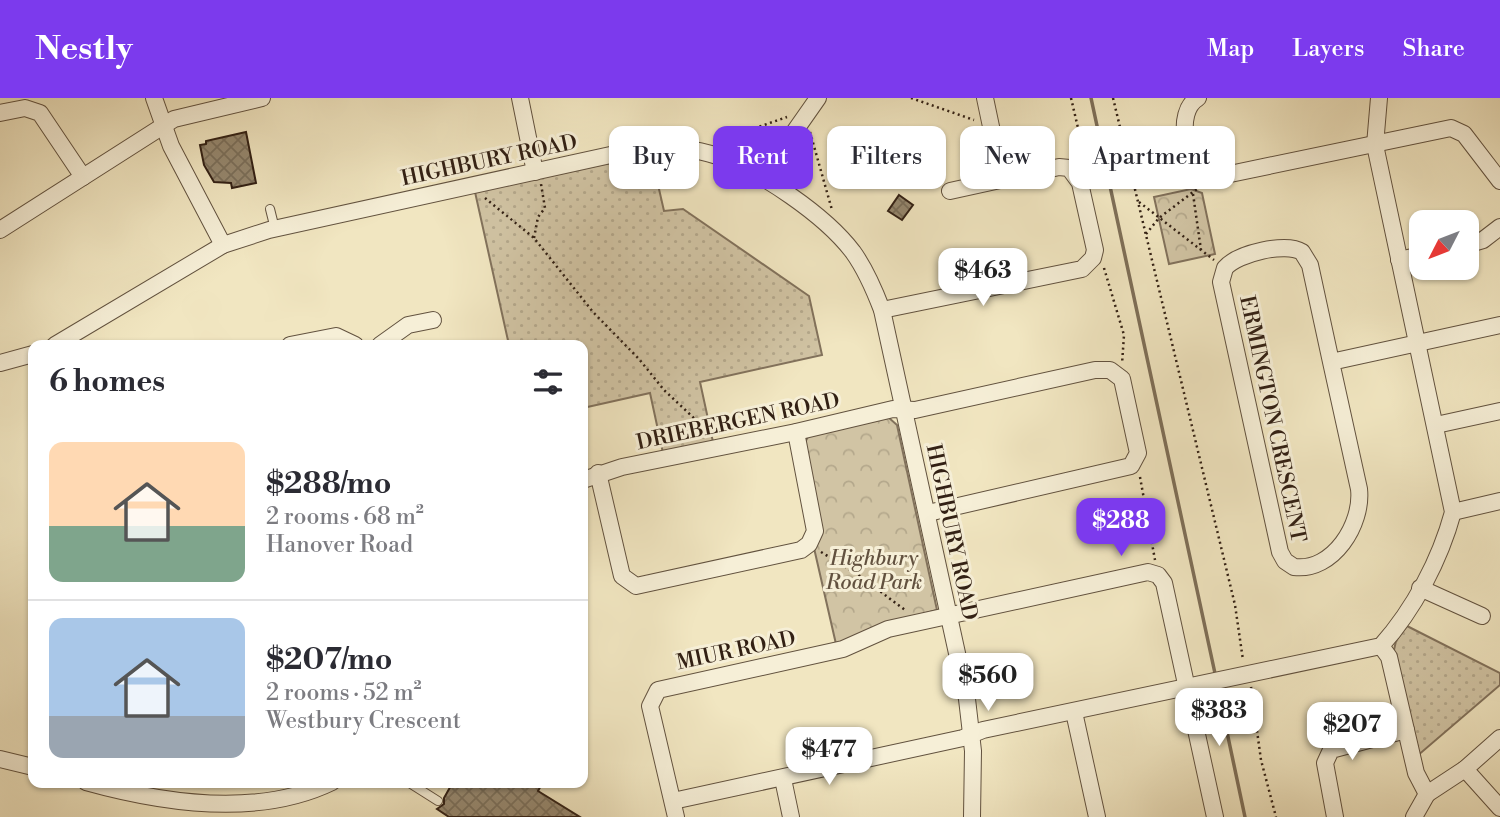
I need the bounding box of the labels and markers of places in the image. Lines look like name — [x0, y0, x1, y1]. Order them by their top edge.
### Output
pin: $463 — [942, 248, 1024, 308]
pin: $288 — [1080, 498, 1162, 558]
pin: $560 — [947, 654, 1029, 713]
pin: $383 — [1178, 688, 1260, 748]
pin: $207 — [1311, 702, 1393, 762]
pin: $477 — [788, 728, 870, 787]

